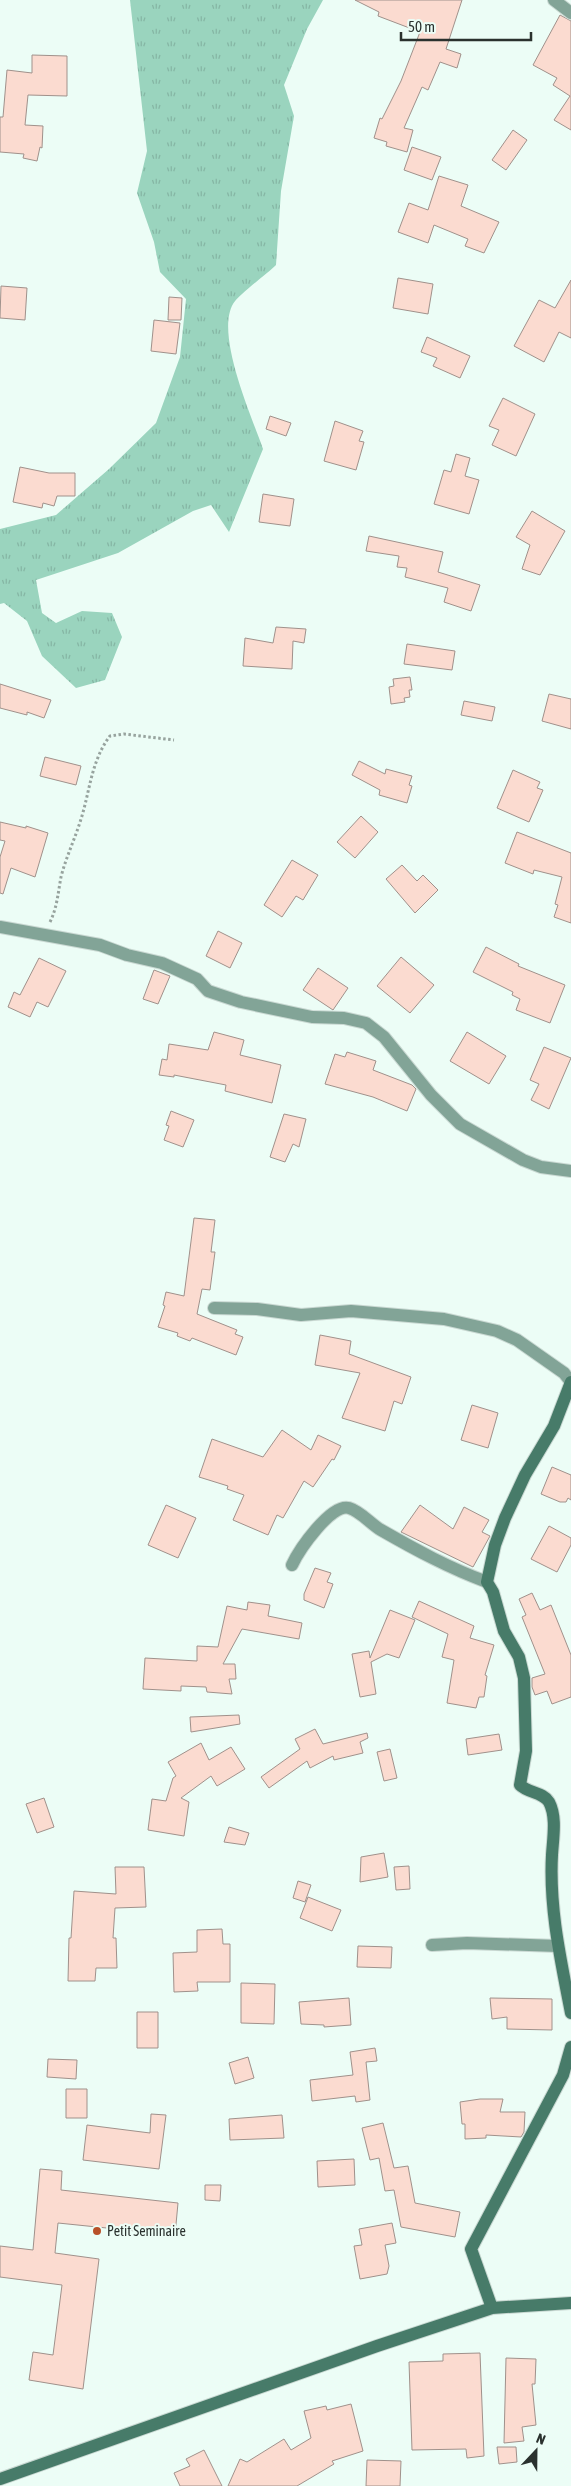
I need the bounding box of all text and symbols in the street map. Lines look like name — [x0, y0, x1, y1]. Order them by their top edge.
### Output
scale bar — [401, 10, 531, 42]
text: 50 m — [408, 18, 435, 35]
place label: Petit Seminaire — [107, 2223, 186, 2239]
marker: Petit Seminaire — [91, 2225, 103, 2237]
north arrow — [511, 2426, 561, 2476]
text: N — [534, 2430, 548, 2448]

